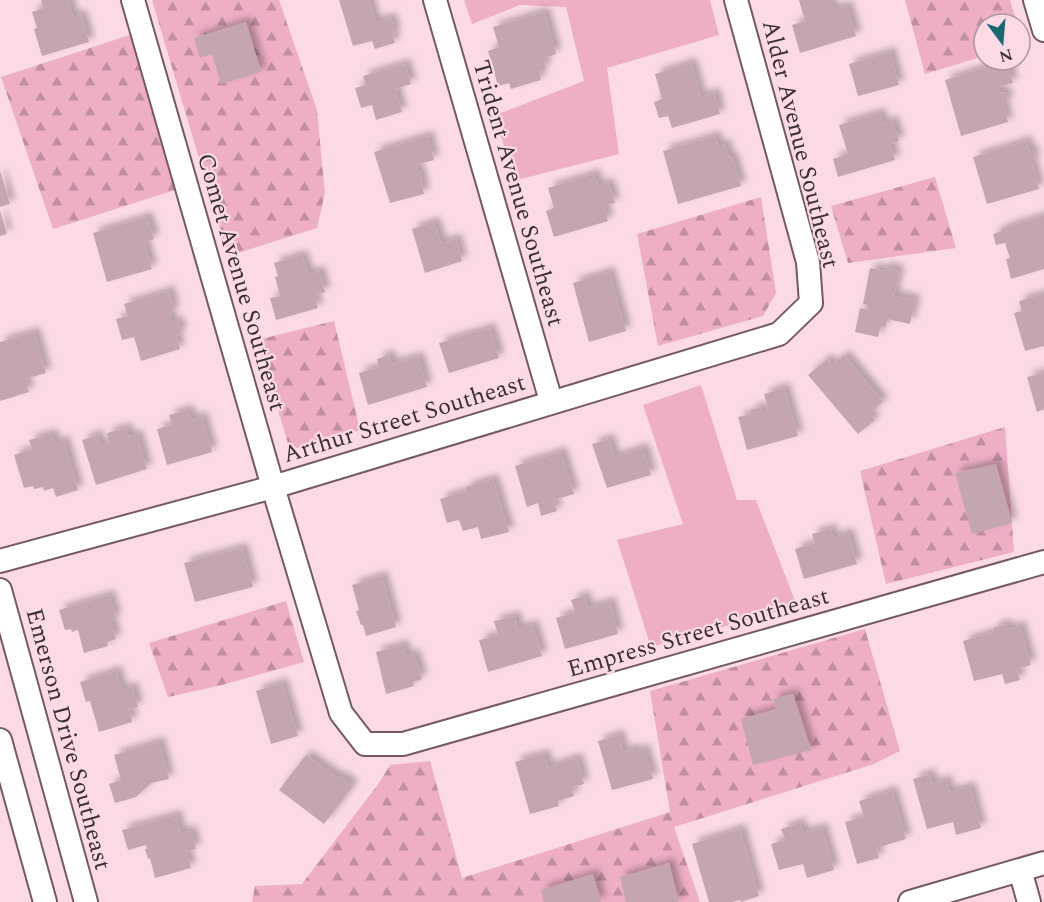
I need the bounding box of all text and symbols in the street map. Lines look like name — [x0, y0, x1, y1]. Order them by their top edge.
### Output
north arrow — [972, 12, 1032, 72]
street label: Alder Avenue Southeast — [752, 16, 848, 272]
text: N — [996, 42, 1015, 69]
street label: Trident Avenue Southeast — [463, 56, 573, 331]
street label: Comet Avenue Southeast — [187, 149, 295, 415]
street label: Arthur Street Southeast — [278, 365, 530, 473]
street label: Empress Street Southeast — [563, 578, 833, 688]
street label: Emerson Drive Southeast — [16, 604, 120, 874]

